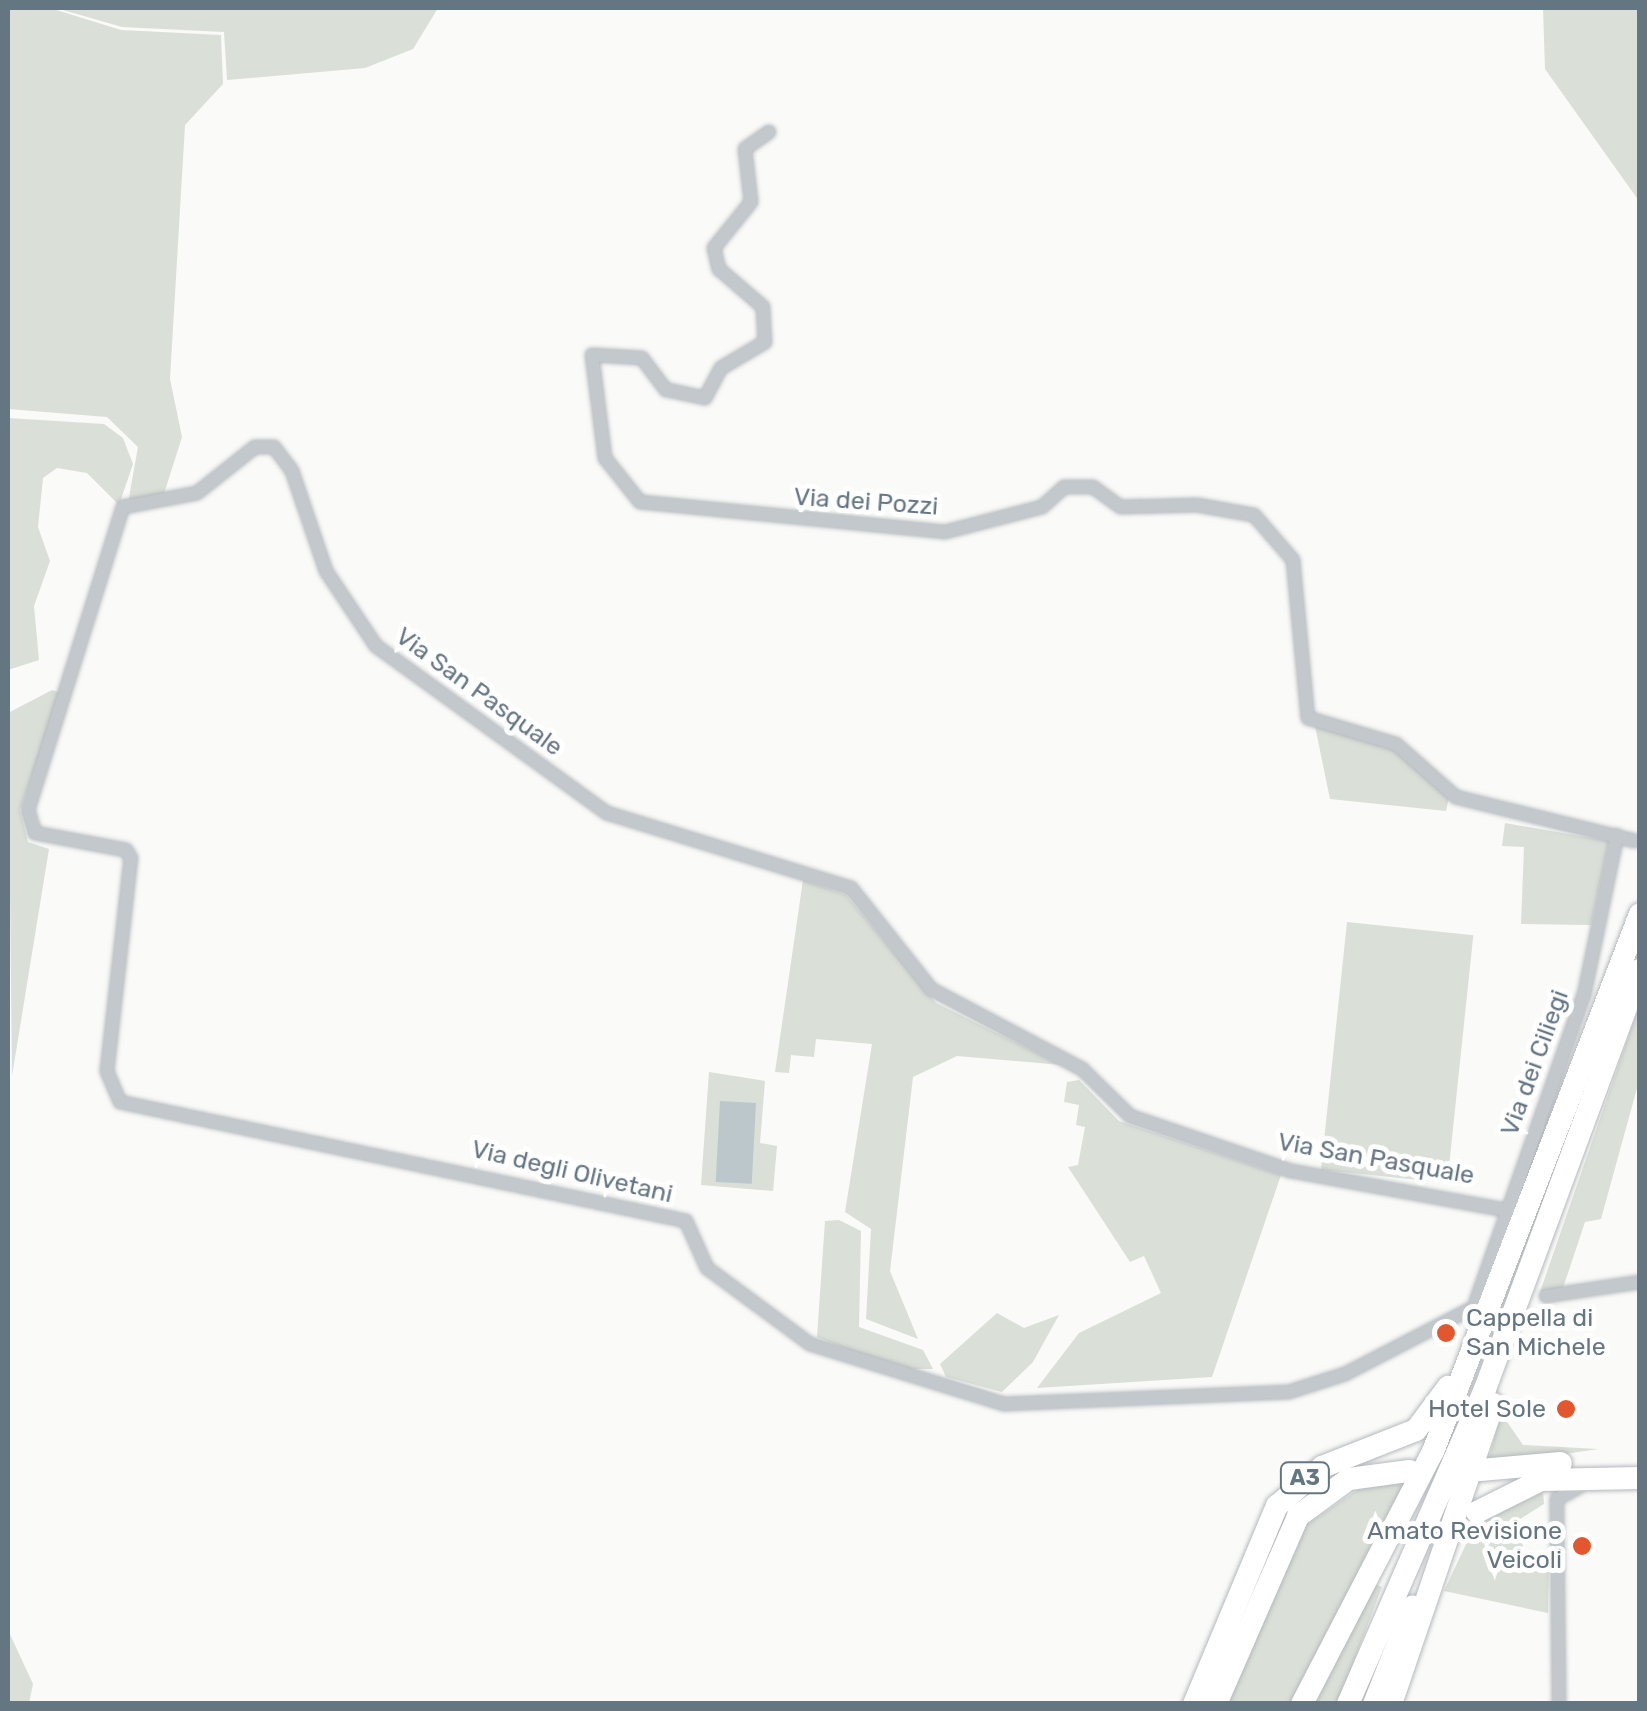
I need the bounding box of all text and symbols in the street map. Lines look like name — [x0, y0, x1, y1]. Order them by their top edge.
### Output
street label: Via dei Pozzi — [793, 482, 939, 522]
street label: Via San Pasquale — [390, 621, 568, 763]
street label: Via dei Ciliegi — [1495, 986, 1575, 1140]
street label: Via San Pasquale — [1275, 1127, 1477, 1191]
street label: Via degli Olivetani — [469, 1134, 675, 1210]
place label: Cappella di San Michele — [1466, 1304, 1606, 1363]
marker: Cappella di San Michele — [1435, 1322, 1457, 1344]
place label: Hotel Sole — [1428, 1394, 1546, 1424]
marker: Hotel Sole — [1555, 1398, 1577, 1420]
road number: A3 — [1278, 1461, 1332, 1495]
place label: Amato Revisione Veicoli — [1367, 1517, 1562, 1576]
marker: Amato Revisione Veicoli — [1571, 1535, 1593, 1557]

